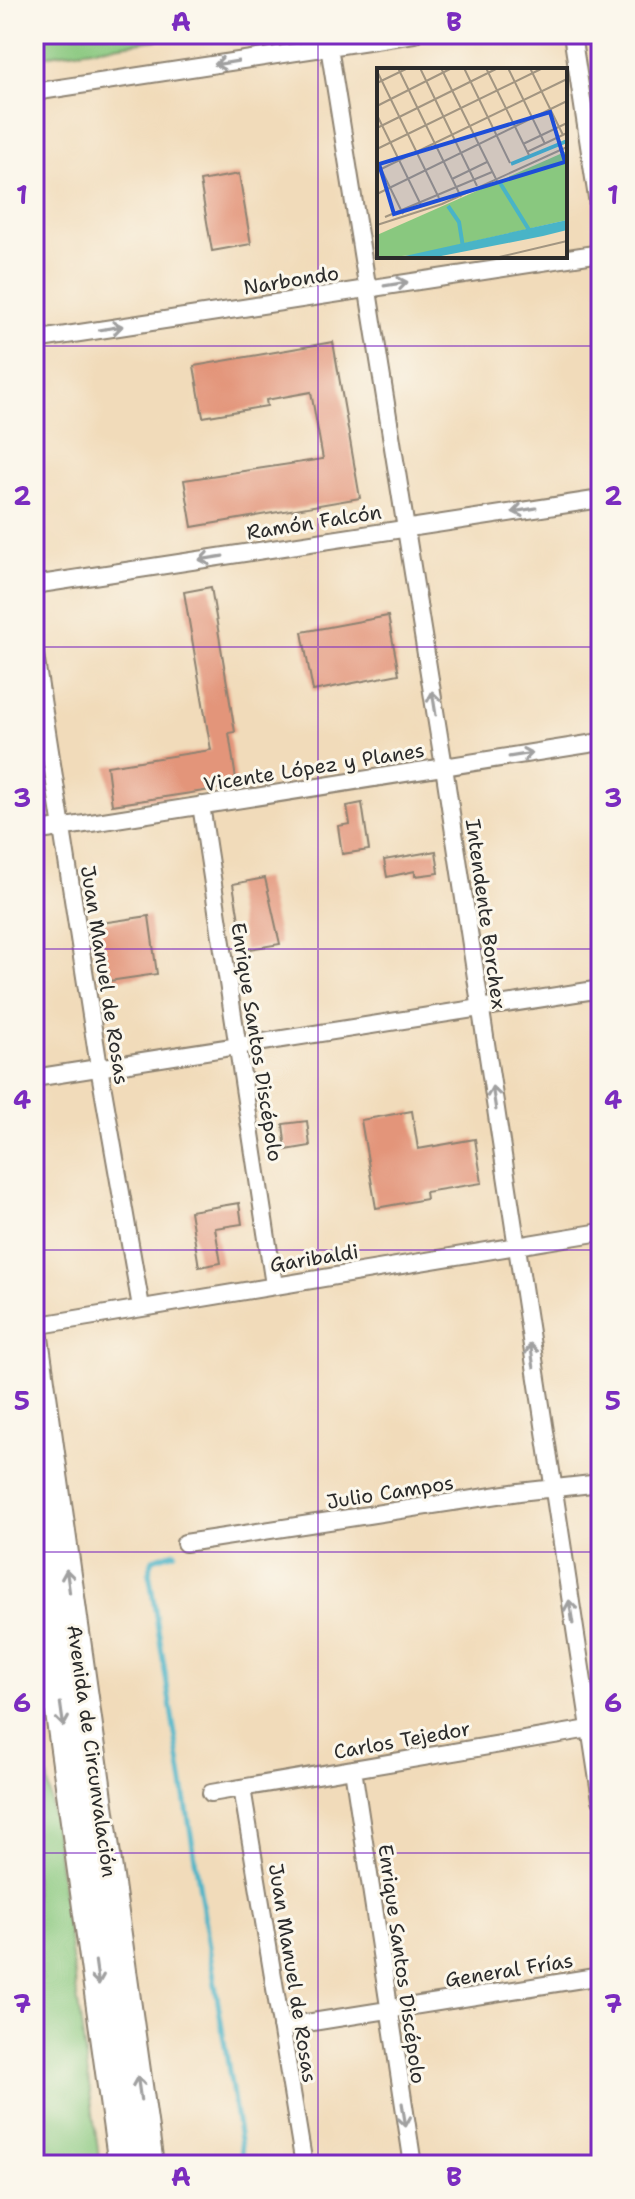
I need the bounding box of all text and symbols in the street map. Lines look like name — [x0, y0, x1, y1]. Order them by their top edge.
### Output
text: A — [171, 4, 191, 39]
text: B — [446, 4, 462, 39]
one-way arrow — [214, 56, 239, 71]
inset map — [377, 68, 567, 258]
text: 1 — [16, 177, 28, 212]
text: 1 — [607, 177, 619, 212]
street label: Narbondo — [241, 260, 341, 300]
one-way arrow — [383, 276, 408, 291]
one-way arrow — [98, 320, 123, 335]
text: 2 — [13, 478, 31, 513]
text: 2 — [604, 478, 622, 513]
street label: Ramón Falcón — [245, 498, 383, 546]
one-way arrow — [512, 503, 537, 518]
one-way arrow — [199, 551, 225, 566]
one-way arrow — [426, 691, 441, 716]
street label: Vicente López y Planes — [202, 737, 426, 797]
one-way arrow — [508, 747, 533, 762]
text: 3 — [13, 780, 31, 815]
text: 3 — [604, 780, 622, 815]
street label: Intendente Borchex — [460, 817, 512, 1011]
street label: Juan Manuel de Rosas — [75, 864, 135, 1086]
street label: Enrique Santos Discépolo — [225, 921, 289, 1163]
text: 4 — [13, 1082, 31, 1117]
text: 4 — [604, 1082, 622, 1117]
one-way arrow — [486, 1086, 501, 1111]
street label: Garibaldi — [268, 1238, 360, 1278]
one-way arrow — [524, 1343, 539, 1368]
text: 5 — [14, 1383, 30, 1418]
text: 5 — [605, 1383, 621, 1418]
street label: Julio Campos — [325, 1469, 455, 1515]
one-way arrow — [60, 1569, 75, 1594]
one-way arrow — [563, 1600, 578, 1626]
street label: Avenida de Circunvalación — [61, 1623, 123, 1879]
text: 6 — [13, 1685, 31, 1720]
text: 6 — [604, 1685, 622, 1720]
one-way arrow — [55, 1702, 70, 1727]
street label: Carlos Tejedor — [332, 1715, 472, 1765]
street label: Enrique Santos Discépolo — [372, 1843, 432, 2085]
street label: Juan Manuel de Rosas — [263, 1862, 323, 2084]
street label: General Frías — [443, 1947, 575, 1993]
one-way arrow — [90, 1959, 105, 1985]
text: 7 — [13, 1986, 31, 2021]
text: 7 — [604, 1986, 622, 2021]
one-way arrow — [131, 2076, 146, 2101]
one-way arrow — [397, 2102, 412, 2127]
text: A — [171, 2159, 191, 2194]
text: B — [446, 2159, 462, 2194]

